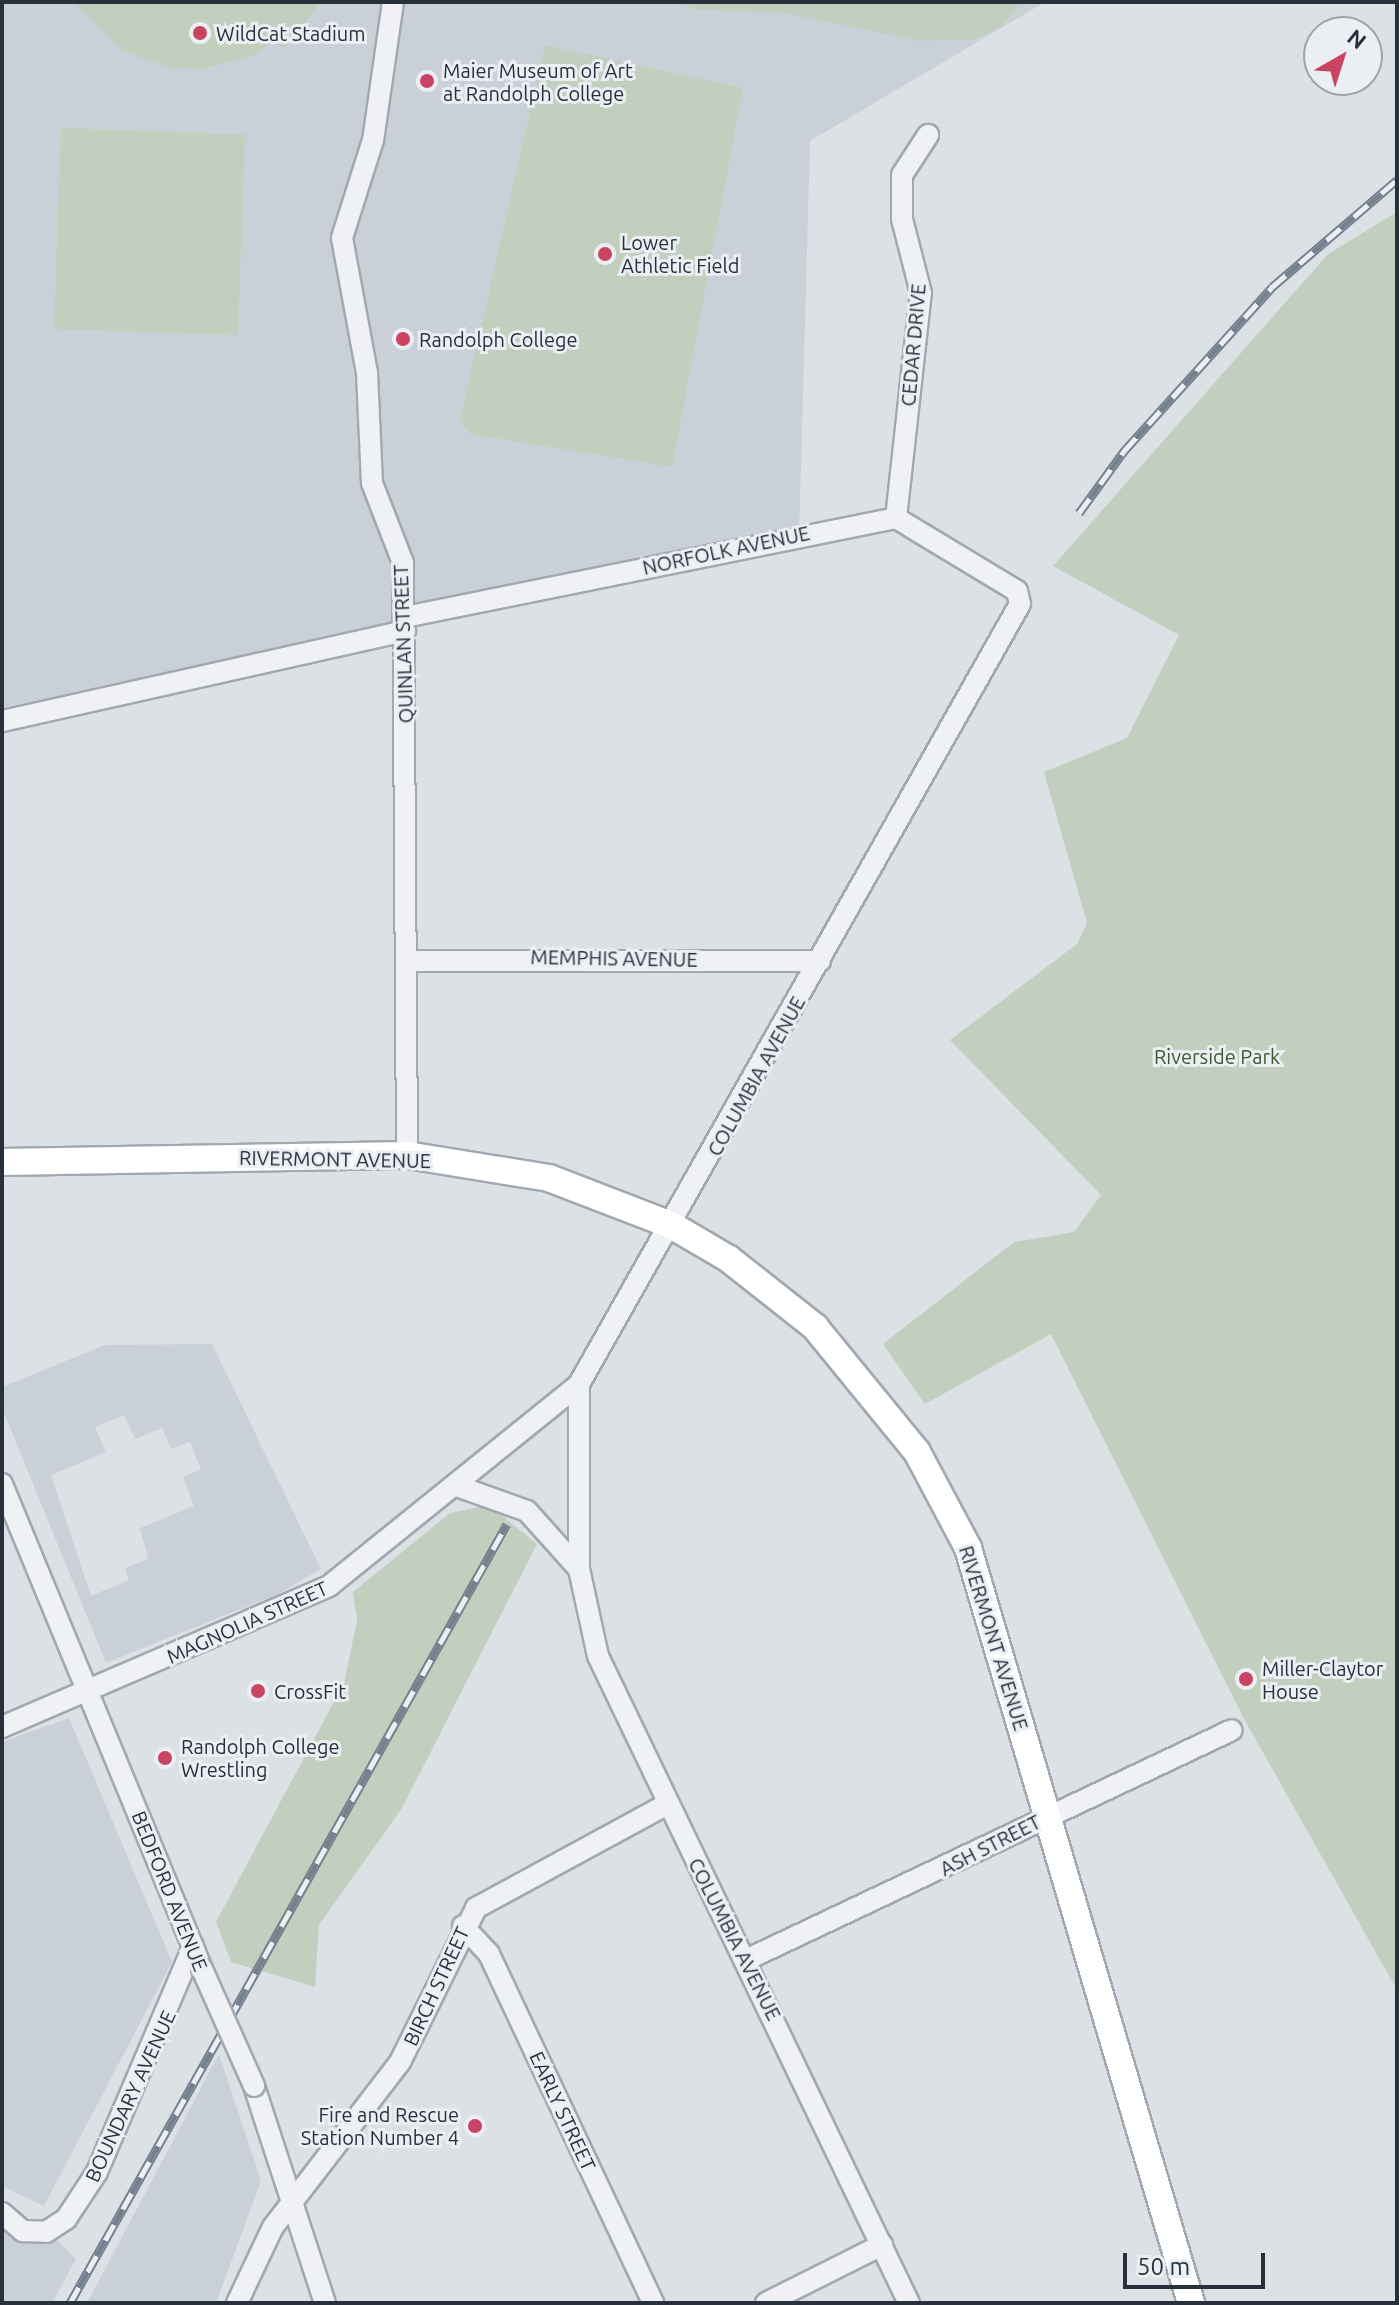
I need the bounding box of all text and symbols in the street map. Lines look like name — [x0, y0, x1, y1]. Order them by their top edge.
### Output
north arrow — [1303, 16, 1383, 96]
place label: WildCat Stadium — [216, 21, 366, 45]
marker: WildCat Stadium — [191, 24, 209, 42]
text: N — [1343, 24, 1371, 53]
place label: Maier Museum of Art at Randolph College — [443, 58, 633, 105]
marker: Maier Museum of Art at Randolph College — [418, 72, 436, 90]
place label: Lower Athletic Field — [621, 230, 740, 277]
marker: Lower Athletic Field — [596, 245, 614, 263]
street label: CEDAR DRIVE — [896, 283, 930, 407]
place label: Randolph College — [419, 327, 577, 351]
marker: Randolph College — [394, 330, 412, 348]
street label: NORFOLK AVENUE — [640, 521, 812, 579]
street label: QUINLAN STREET — [388, 564, 418, 724]
street label: MEMPHIS AVENUE — [530, 945, 698, 971]
street label: COLUMBIA AVENUE — [702, 992, 810, 1160]
park label: Riverside Park — [1154, 1044, 1280, 1068]
street label: RIVERMONT AVENUE — [239, 1145, 431, 1173]
street label: RIVERMONT AVENUE — [954, 1543, 1034, 1733]
street label: MAGNOLIA STREET — [163, 1576, 331, 1668]
place label: Miller-Claytor House — [1262, 1656, 1383, 1703]
marker: Miller-Claytor House — [1237, 1670, 1255, 1688]
place label: CrossFit — [274, 1679, 346, 1703]
marker: CrossFit — [249, 1682, 267, 1700]
place label: Randolph College Wrestling — [181, 1734, 339, 1781]
marker: Randolph College Wrestling — [156, 1749, 174, 1767]
street label: BEDFORD AVENUE — [127, 1808, 213, 1974]
street label: ASH STREET — [936, 1809, 1044, 1881]
street label: COLUMBIA AVENUE — [684, 1854, 786, 2024]
street label: BIRCH STREET — [398, 1923, 474, 2049]
street label: BOUNDARY AVENUE — [80, 2006, 180, 2186]
street label: EARLY STREET — [525, 2048, 601, 2174]
place label: Fire and Rescue Station Number 4 — [301, 2102, 459, 2149]
marker: Fire and Rescue Station Number 4 — [466, 2117, 484, 2135]
scale bar — [1127, 2237, 1269, 2287]
text: 50 m — [1137, 2253, 1190, 2280]

